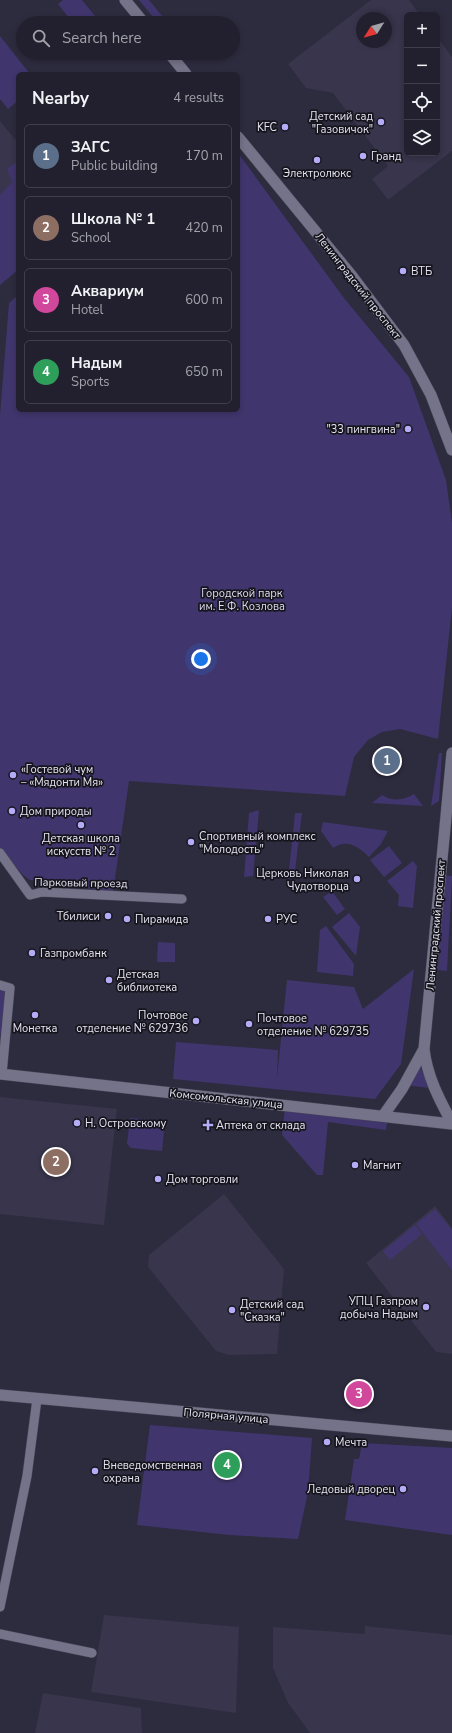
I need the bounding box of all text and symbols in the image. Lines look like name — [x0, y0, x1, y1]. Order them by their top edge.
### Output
north arrow — [356, 12, 392, 48]
map controls — [404, 12, 440, 156]
button: + — [404, 12, 440, 48]
search box — [16, 16, 240, 60]
icon: search — [30, 27, 52, 49]
text: Search here — [62, 28, 142, 48]
button: − — [404, 48, 440, 84]
button: locate — [404, 84, 440, 120]
text: Nearby — [32, 87, 89, 110]
text: 4 results — [173, 89, 224, 107]
place label: Детский сад "Газовичок" — [309, 109, 373, 137]
marker: Детский сад "Газовичок" — [376, 117, 386, 127]
place label: KFC — [257, 120, 277, 135]
button: layers — [404, 120, 440, 156]
marker: KFC — [280, 122, 290, 132]
text: ЗАГС — [71, 137, 110, 157]
text: 1 — [42, 147, 50, 165]
text: 170 m — [185, 147, 223, 165]
place label: Гранд — [371, 149, 402, 164]
marker: Гранд — [358, 151, 368, 161]
marker: Электролюкс — [312, 155, 322, 165]
text: Public building — [71, 157, 158, 175]
place label: Электролюкс — [283, 166, 351, 181]
text: Школа № 1 — [71, 209, 155, 229]
text: 2 — [42, 219, 50, 237]
text: 420 m — [185, 219, 223, 237]
text: School — [71, 229, 111, 247]
street label: Ленинградский проспект — [312, 230, 404, 342]
place label: ВТБ — [411, 264, 432, 279]
marker: ВТБ — [398, 266, 408, 276]
text: Аквариум — [71, 281, 144, 301]
text: 3 — [42, 291, 50, 309]
text: 600 m — [185, 291, 223, 309]
text: Hotel — [71, 301, 103, 319]
text: Надым — [71, 353, 122, 373]
text: 4 — [42, 363, 50, 381]
text: 650 m — [185, 363, 223, 381]
text: Sports — [71, 373, 110, 391]
place label: "33 пингвина" — [326, 422, 400, 437]
marker: "33 пингвина" — [403, 424, 413, 434]
park label: Городской парк им. Е.Ф. Козлова — [199, 586, 285, 614]
your location — [191, 649, 211, 669]
pin: 1 — [374, 746, 400, 776]
place label: «Гостевой чум – «Мядонти Мя» — [21, 762, 103, 790]
marker: «Гостевой чум – «Мядонти Мя» — [8, 770, 18, 780]
place label: Дом природы — [20, 804, 92, 819]
marker: Дом природы — [7, 806, 17, 816]
marker: Детская школа искусств № 2 — [76, 820, 86, 830]
place label: Спортивный комплекс "Молодость" — [199, 829, 316, 857]
place label: Детская школа искусств № 2 — [42, 831, 120, 859]
marker: Спортивный комплекс "Молодость" — [186, 837, 196, 847]
street label: Ленинградский проспект — [423, 859, 449, 991]
place label: Церковь Николая Чудотворца — [256, 866, 349, 894]
marker: Церковь Николая Чудотворца — [352, 874, 362, 884]
street label: Парковый проезд — [34, 875, 128, 891]
place label: Тбилиси — [57, 909, 100, 924]
marker: Тбилиси — [103, 911, 113, 921]
place label: Пирамида — [135, 912, 188, 927]
place label: РУС — [276, 912, 297, 927]
marker: Пирамида — [122, 914, 132, 924]
marker: РУС — [263, 914, 273, 924]
place label: Газпромбанк — [40, 946, 107, 961]
marker: Газпромбанк — [27, 948, 37, 958]
place label: Детская библиотека — [117, 967, 177, 995]
marker: Детская библиотека — [104, 975, 114, 985]
place label: Почтовое отделение № 629736 — [76, 1008, 188, 1036]
marker: Монетка — [30, 1010, 40, 1020]
place label: Почтовое отделение № 629735 — [257, 1011, 369, 1039]
marker: Почтовое отделение № 629736 — [191, 1016, 201, 1026]
marker: Почтовое отделение № 629735 — [244, 1019, 254, 1029]
place label: Монетка — [13, 1021, 57, 1036]
street label: Комсомольская улица — [169, 1086, 283, 1112]
place label: Н. Островскому — [85, 1116, 166, 1131]
marker: Н. Островскому — [72, 1118, 82, 1128]
place label: Аптека от склада — [216, 1118, 305, 1133]
marker: Аптека от склада — [203, 1120, 213, 1130]
pin: 2 — [43, 1147, 69, 1177]
place label: Магнит — [363, 1158, 401, 1173]
marker: Магнит — [350, 1160, 360, 1170]
place label: Дом торговли — [166, 1172, 238, 1187]
marker: Дом торговли — [153, 1174, 163, 1184]
place label: УПЦ Газпром добыча Надым — [340, 1294, 418, 1322]
place label: Детский сад "Сказка" — [240, 1297, 304, 1325]
marker: УПЦ Газпром добыча Надым — [421, 1302, 431, 1312]
marker: Детский сад "Сказка" — [227, 1305, 237, 1315]
pin: 3 — [346, 1379, 372, 1409]
street label: Полярная улица — [183, 1405, 269, 1427]
place label: Мечта — [335, 1435, 367, 1450]
marker: Мечта — [322, 1437, 332, 1447]
pin: 4 — [214, 1450, 240, 1480]
place label: Вневедомственная охрана — [103, 1458, 202, 1486]
marker: Вневедомственная охрана — [90, 1466, 100, 1476]
place label: Ледовый дворец — [307, 1482, 395, 1497]
marker: Ледовый дворец — [398, 1484, 408, 1494]

